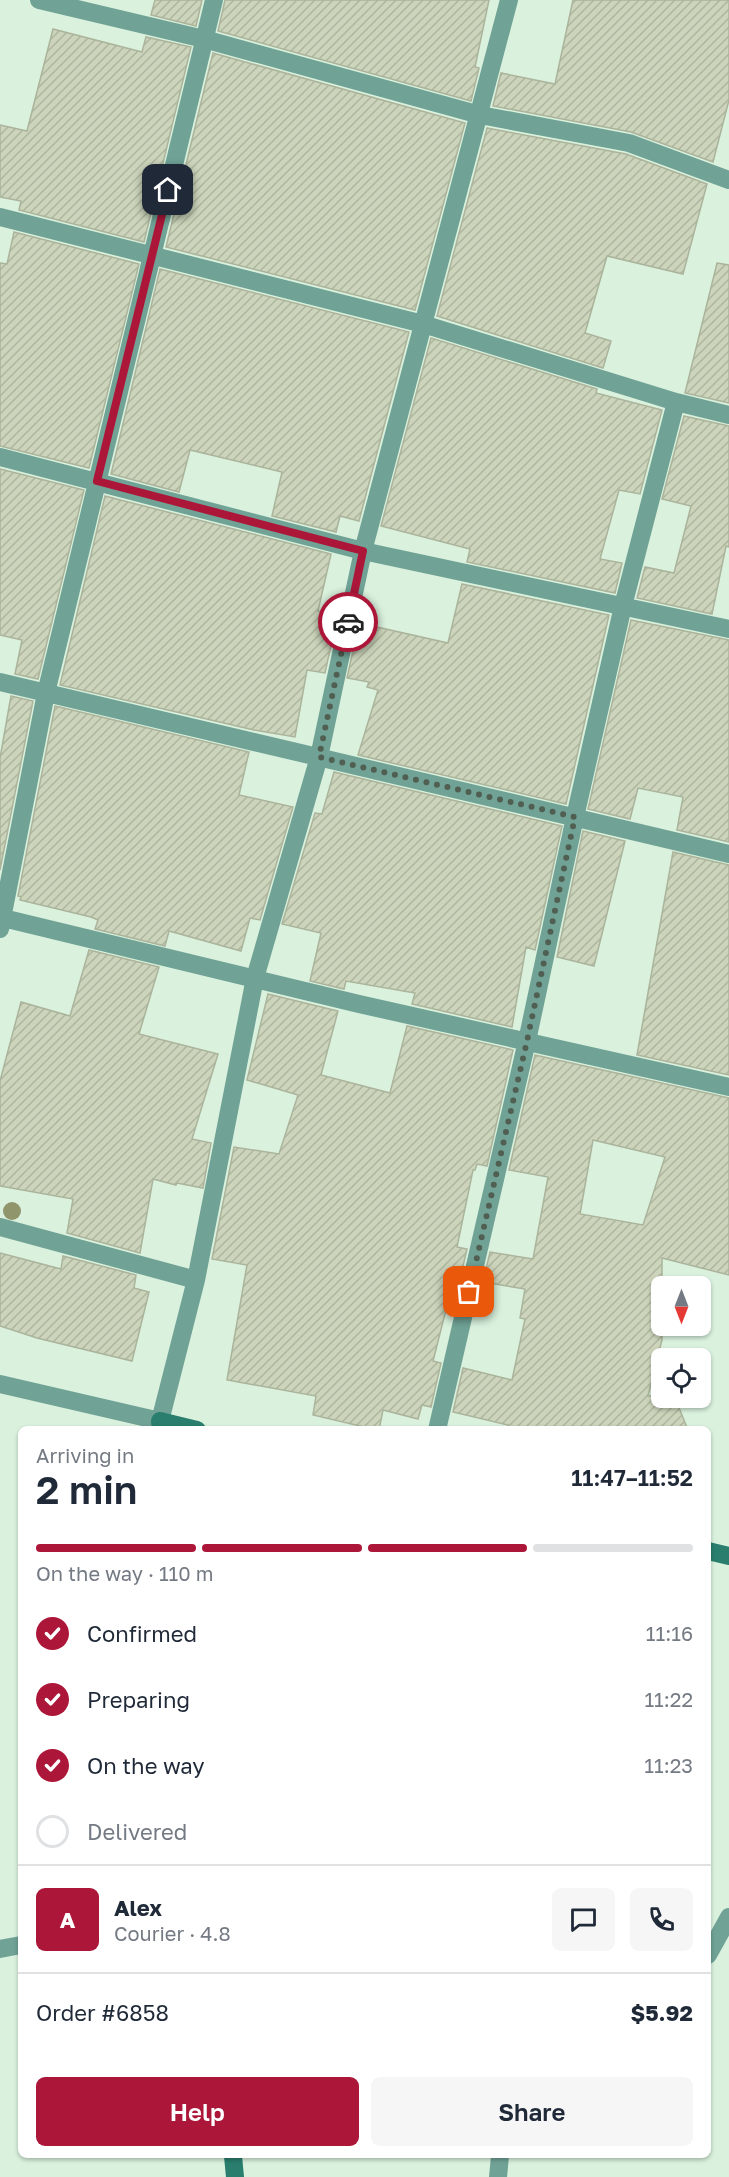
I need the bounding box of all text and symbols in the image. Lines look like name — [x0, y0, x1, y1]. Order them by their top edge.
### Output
pin — [142, 164, 193, 215]
icon: home — [151, 173, 184, 206]
courier — [318, 592, 378, 652]
icon: car — [332, 606, 365, 639]
pin — [443, 1266, 494, 1317]
icon: bag — [452, 1275, 485, 1308]
north arrow — [651, 1276, 711, 1336]
map controls — [651, 1276, 711, 1408]
button: locate — [651, 1348, 711, 1408]
text: Arriving in — [36, 1443, 134, 1467]
text: 11:47–11:52 — [571, 1464, 693, 1491]
text: 2 min — [36, 1466, 137, 1513]
text: On the way · 110 m — [36, 1561, 213, 1585]
icon: check — [36, 1617, 69, 1650]
text: Confirmed — [87, 1620, 197, 1647]
text: 11:16 — [646, 1621, 693, 1645]
icon: check — [36, 1683, 69, 1716]
text: Preparing — [87, 1686, 190, 1713]
text: 11:22 — [644, 1687, 693, 1711]
icon: check — [36, 1749, 69, 1782]
text: On the way — [87, 1752, 205, 1779]
text: 11:23 — [644, 1753, 693, 1777]
text: Delivered — [87, 1818, 187, 1845]
button: chat — [552, 1888, 615, 1951]
button: phone — [630, 1888, 693, 1951]
text: Alex — [114, 1894, 162, 1921]
text: A — [60, 1906, 75, 1933]
text: Courier · 4.8 — [114, 1921, 231, 1945]
text: Order #6858 — [36, 1999, 169, 2026]
text: $5.92 — [630, 1999, 693, 2026]
button: Help — [36, 2077, 359, 2146]
button: Share — [371, 2077, 693, 2146]

